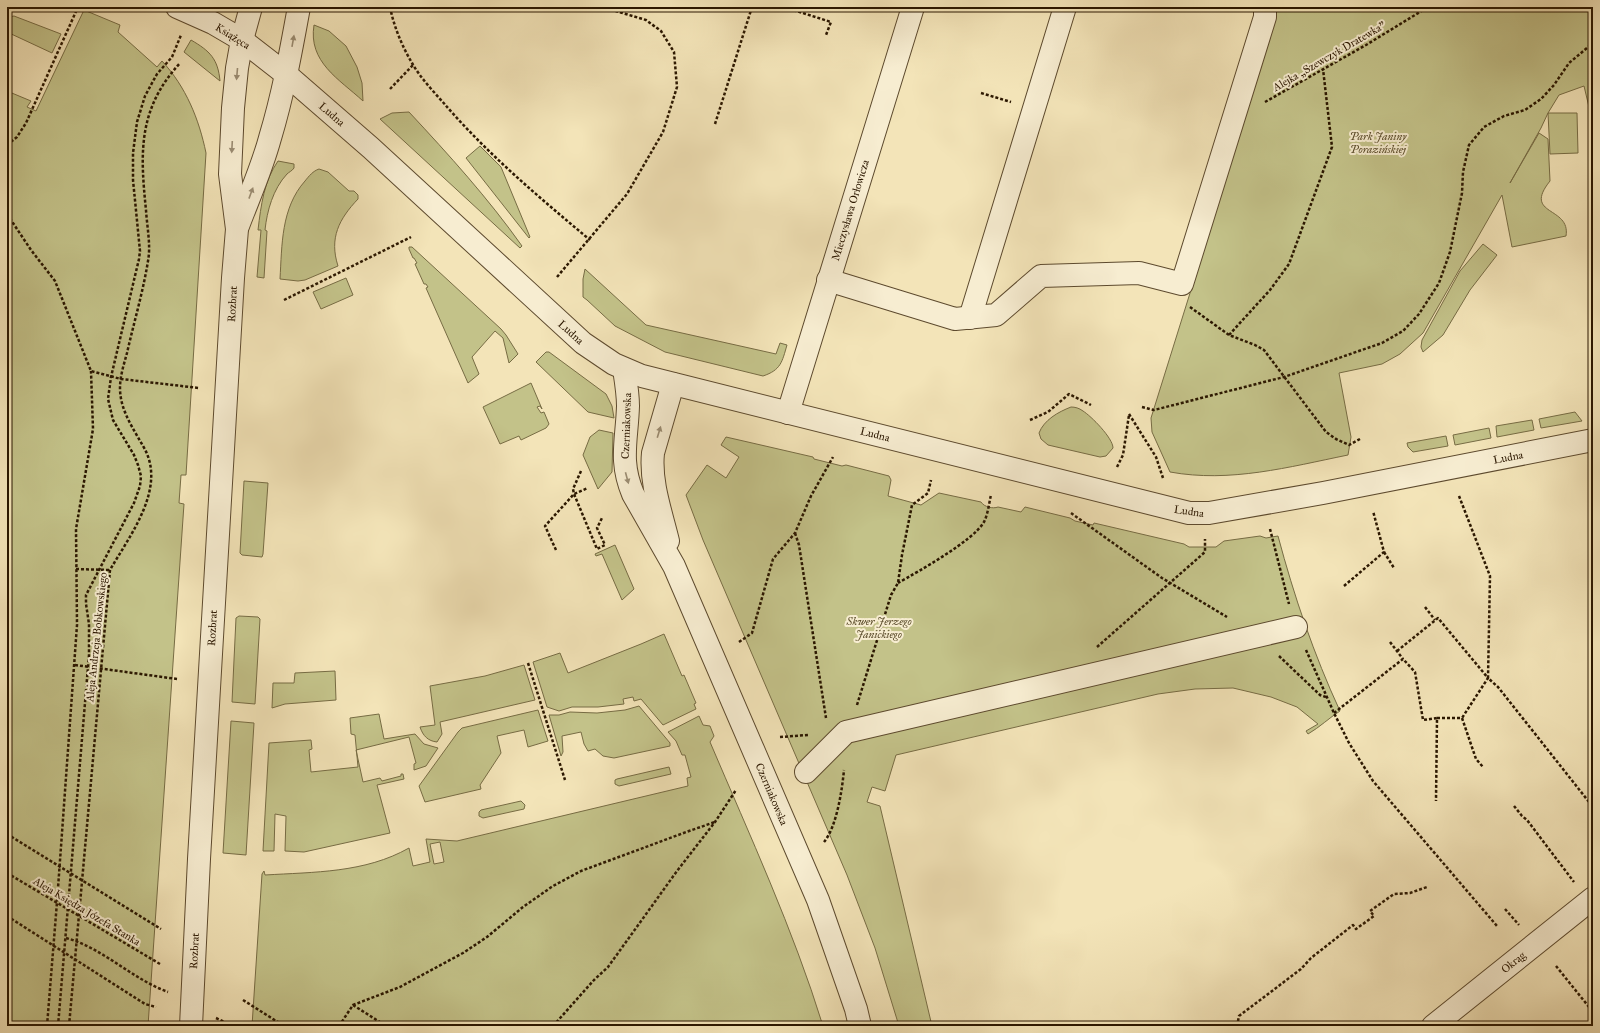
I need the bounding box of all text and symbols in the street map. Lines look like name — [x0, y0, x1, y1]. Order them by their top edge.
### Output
street label: Alejka „Szewczyk Dratewka” — [1270, 19, 1388, 95]
street label: Książęca — [213, 21, 253, 52]
one-way arrow — [290, 35, 296, 47]
one-way arrow — [233, 68, 240, 80]
street label: Ludna — [316, 100, 348, 129]
park label: Park Janiny Porazińskiej — [1350, 130, 1407, 156]
one-way arrow — [228, 141, 235, 153]
street label: Mieczysława Orłowicza — [829, 158, 872, 262]
one-way arrow — [248, 186, 254, 198]
street label: Rozbrat — [225, 285, 240, 323]
street label: Ludna — [555, 317, 586, 348]
street label: Czerniakowska — [619, 392, 634, 459]
street label: Ludna — [859, 425, 891, 445]
one-way arrow — [656, 426, 662, 438]
street label: Ludna — [1492, 448, 1524, 467]
one-way arrow — [624, 472, 630, 484]
street label: Ludna — [1173, 503, 1205, 520]
street label: Aleja Andrzeja Bobkowskiego — [83, 571, 110, 704]
street label: Rozbrat — [205, 609, 220, 647]
park label: Skwer Jerzego Janickiego — [845, 615, 912, 641]
street label: Czerniakowska — [753, 761, 791, 828]
street label: Aleja Księdza Józefa Stanka — [30, 874, 143, 950]
street label: Rozbrat — [187, 932, 202, 970]
street label: Okrąg — [1499, 948, 1529, 976]

